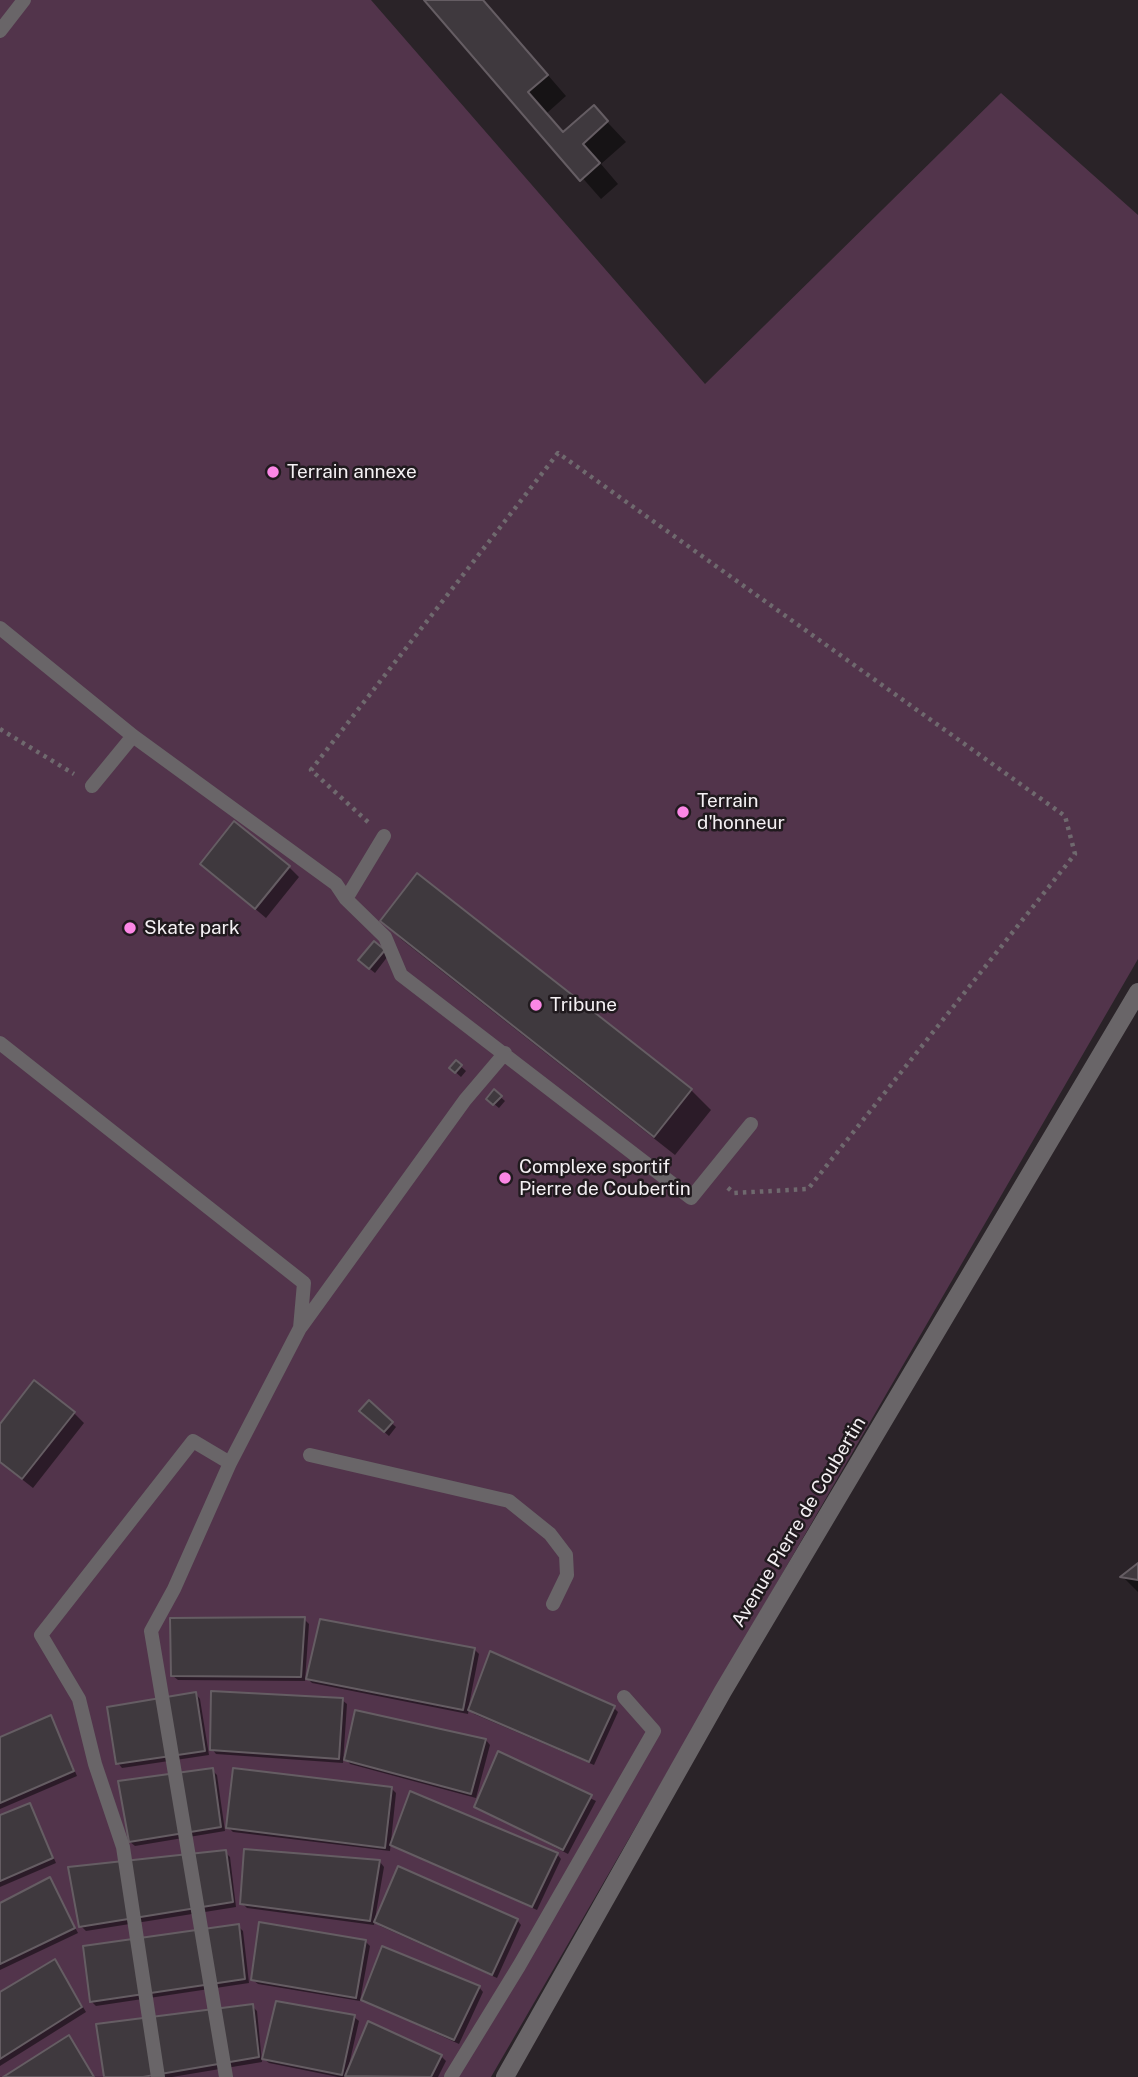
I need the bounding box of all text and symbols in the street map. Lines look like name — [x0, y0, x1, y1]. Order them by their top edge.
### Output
place label: Terrain annexe — [287, 461, 417, 483]
marker: Terrain annexe — [265, 464, 281, 480]
place label: Terrain d'honneur — [697, 790, 785, 834]
marker: Terrain d'honneur — [675, 804, 691, 820]
place label: Skate park — [144, 917, 240, 939]
marker: Skate park — [122, 920, 138, 936]
place label: Tribune — [550, 994, 617, 1016]
marker: Tribune — [528, 997, 544, 1013]
place label: Complexe sportif Pierre de Coubertin — [519, 1156, 691, 1200]
marker: Complexe sportif Pierre de Coubertin — [497, 1170, 513, 1186]
street label: Avenue Pierre de Coubertin — [727, 1413, 871, 1631]

